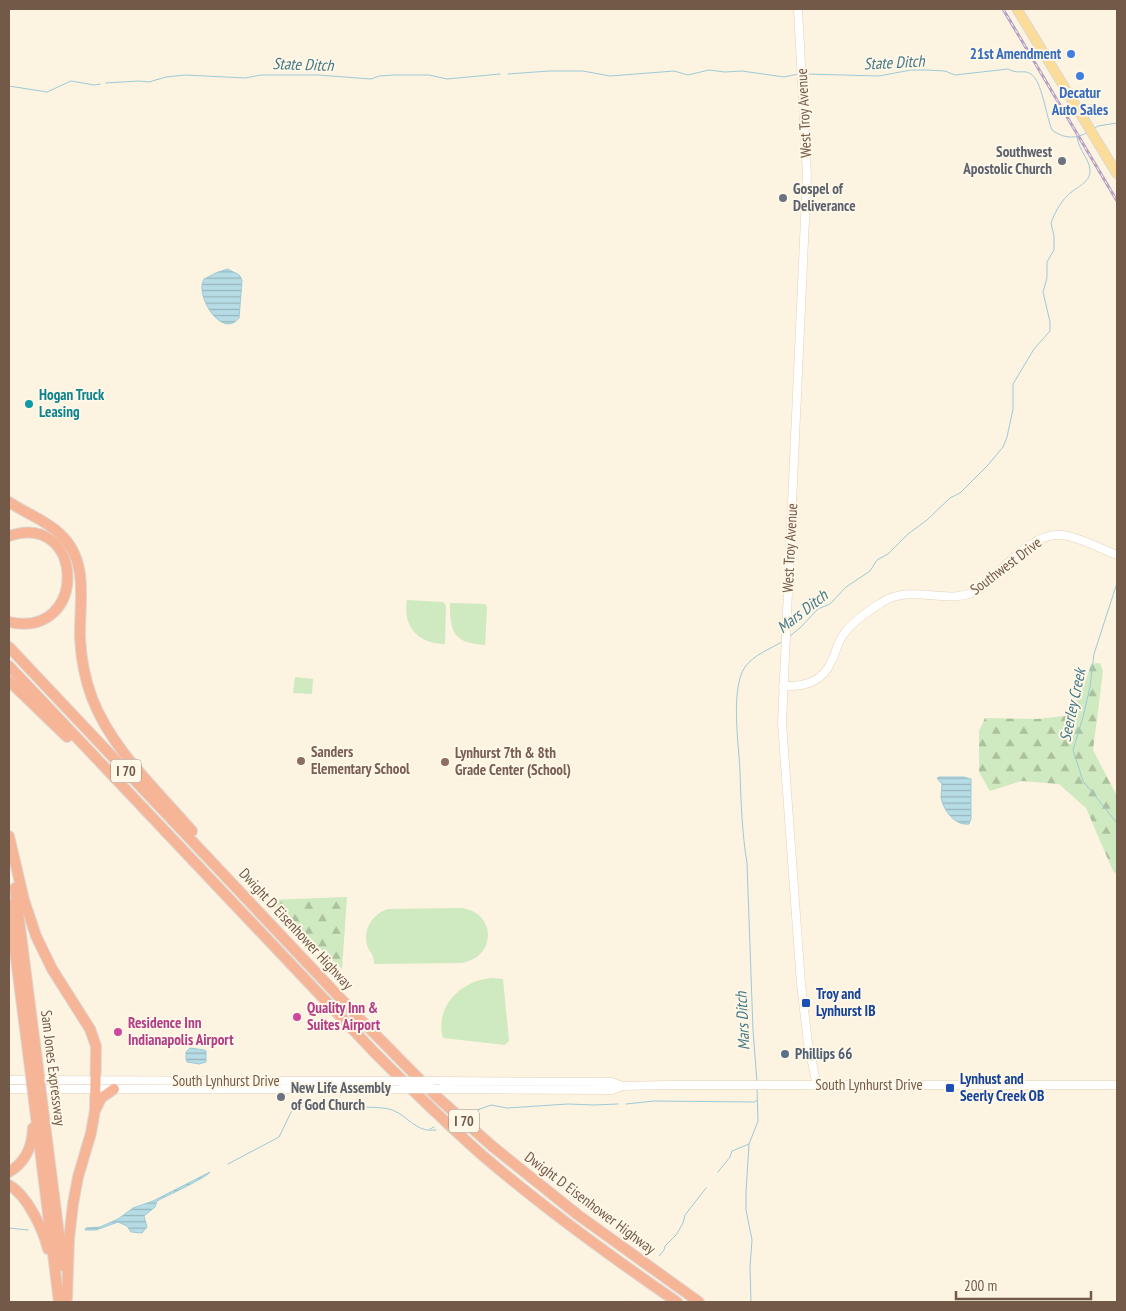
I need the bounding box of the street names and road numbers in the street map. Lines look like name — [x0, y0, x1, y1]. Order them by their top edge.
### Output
street label: West Troy Avenue — [792, 68, 815, 158]
street label: West Troy Avenue — [778, 503, 801, 593]
street label: Southwest Drive — [966, 533, 1045, 599]
road number: I 70 — [111, 759, 141, 782]
street label: Dwight D Eisenhower Highway — [235, 864, 358, 994]
street label: Sam Jones Expressway — [37, 1009, 70, 1127]
street label: South Lynhurst Drive — [172, 1071, 280, 1090]
street label: South Lynhurst Drive — [815, 1075, 923, 1094]
road number: I 70 — [449, 1110, 479, 1132]
street label: Dwight D Eisenhower Highway — [521, 1147, 660, 1258]

